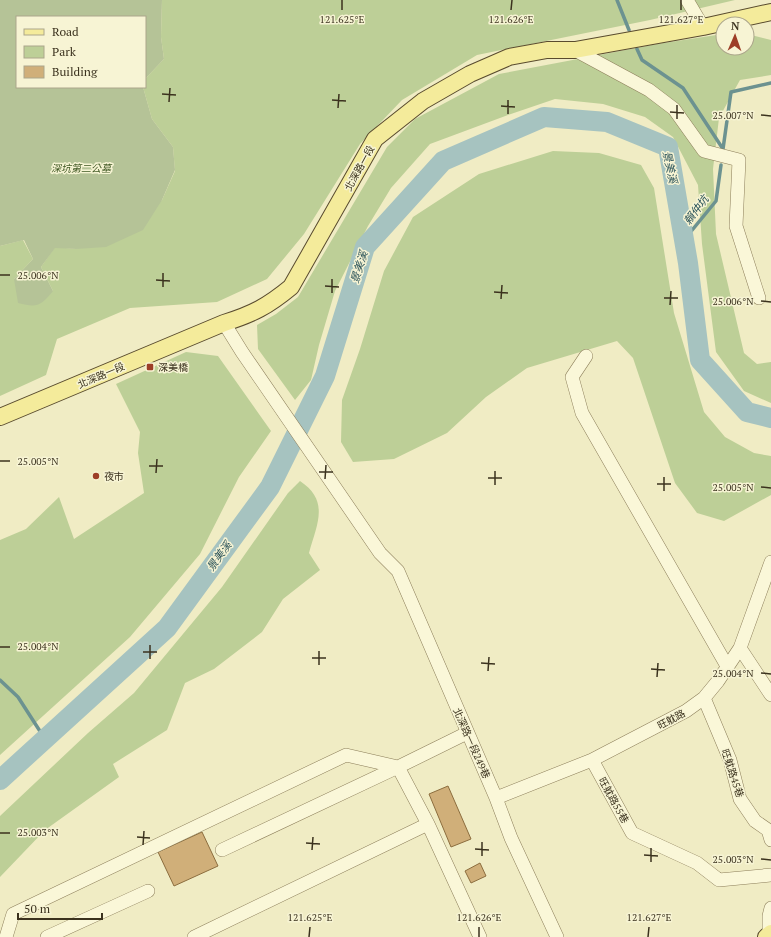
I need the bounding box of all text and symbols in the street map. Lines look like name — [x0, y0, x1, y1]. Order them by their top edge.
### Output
text: 121.625°E — [320, 13, 365, 26]
text: 121.626°E — [489, 13, 534, 26]
text: 121.627°E — [659, 13, 704, 26]
legend — [16, 16, 146, 88]
north arrow — [715, 16, 755, 56]
text: N — [731, 19, 740, 33]
text: Road — [52, 24, 79, 39]
text: Park — [52, 44, 77, 59]
text: Building — [52, 64, 98, 79]
text: 25.007°N — [713, 109, 754, 122]
street label: 北深路一段 — [342, 143, 377, 193]
water label: 景美溪 — [660, 149, 681, 187]
park label: 深坑第二公墓 — [51, 162, 113, 175]
water label: 賴仲坑 — [680, 191, 713, 227]
water label: 景美溪 — [347, 247, 371, 285]
text: 25.006°N — [18, 269, 59, 282]
text: 25.006°N — [713, 295, 754, 308]
street label: 北深路一段 — [76, 360, 127, 391]
place label: 深美橋 — [158, 361, 188, 374]
marker: 深美橋 — [145, 362, 155, 372]
text: 25.005°N — [18, 455, 59, 468]
place label: 夜市 — [104, 470, 124, 483]
marker: 夜市 — [91, 471, 101, 481]
text: 25.005°N — [713, 481, 754, 494]
water label: 景美溪 — [204, 537, 236, 573]
text: 25.004°N — [18, 640, 59, 653]
text: 25.004°N — [713, 667, 754, 680]
street label: 北深路一段249巷 — [450, 706, 493, 781]
street label: 旺躭路 — [655, 707, 688, 732]
street label: 旺躭路45巷 — [719, 747, 747, 799]
street label: 旺躭路55巷 — [596, 775, 632, 826]
text: 25.003°N — [18, 826, 59, 839]
text: 25.003°N — [713, 853, 754, 866]
scale bar — [18, 895, 102, 921]
text: 50 m — [24, 901, 51, 916]
text: 121.625°E — [288, 911, 333, 924]
text: 121.626°E — [457, 911, 502, 924]
text: 121.627°E — [627, 911, 672, 924]

